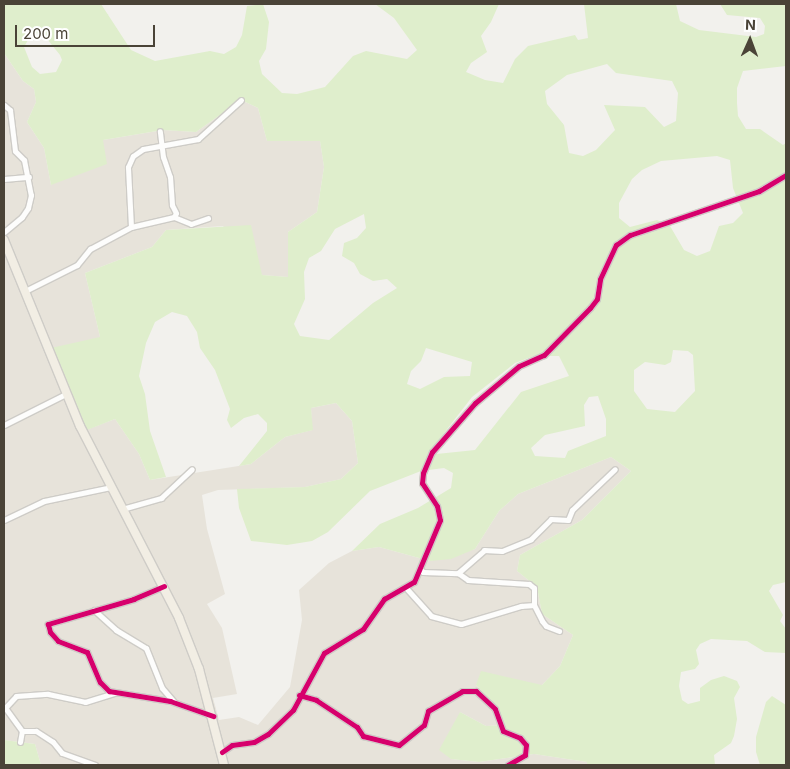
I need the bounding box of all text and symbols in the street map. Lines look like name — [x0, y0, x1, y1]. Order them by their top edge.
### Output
scale bar — [18, 15, 158, 47]
north arrow — [725, 15, 775, 65]
text: N — [745, 16, 756, 33]
text: 200 m — [23, 24, 68, 43]

